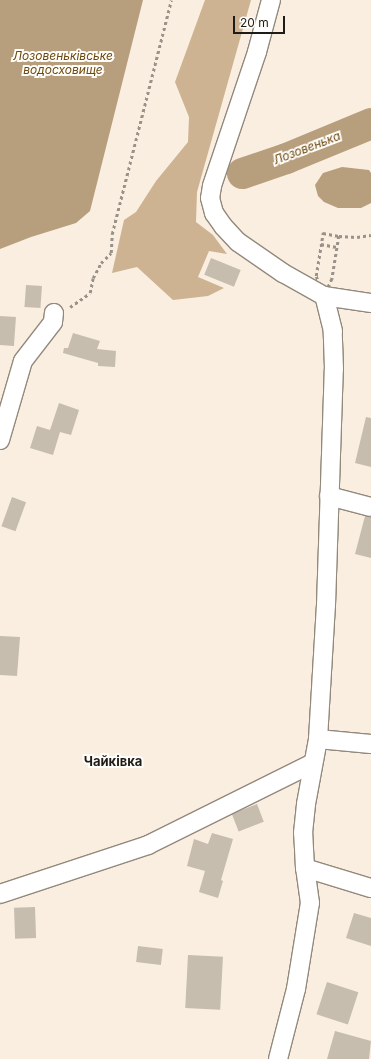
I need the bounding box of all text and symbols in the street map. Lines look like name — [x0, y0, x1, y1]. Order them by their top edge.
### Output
scale bar — [235, 8, 287, 34]
text: 20 m — [240, 15, 269, 30]
water label: Лозовеньківське водосховище — [13, 49, 113, 77]
water label: Лозовенька — [271, 129, 343, 167]
district label: Чайківка — [84, 753, 142, 769]

